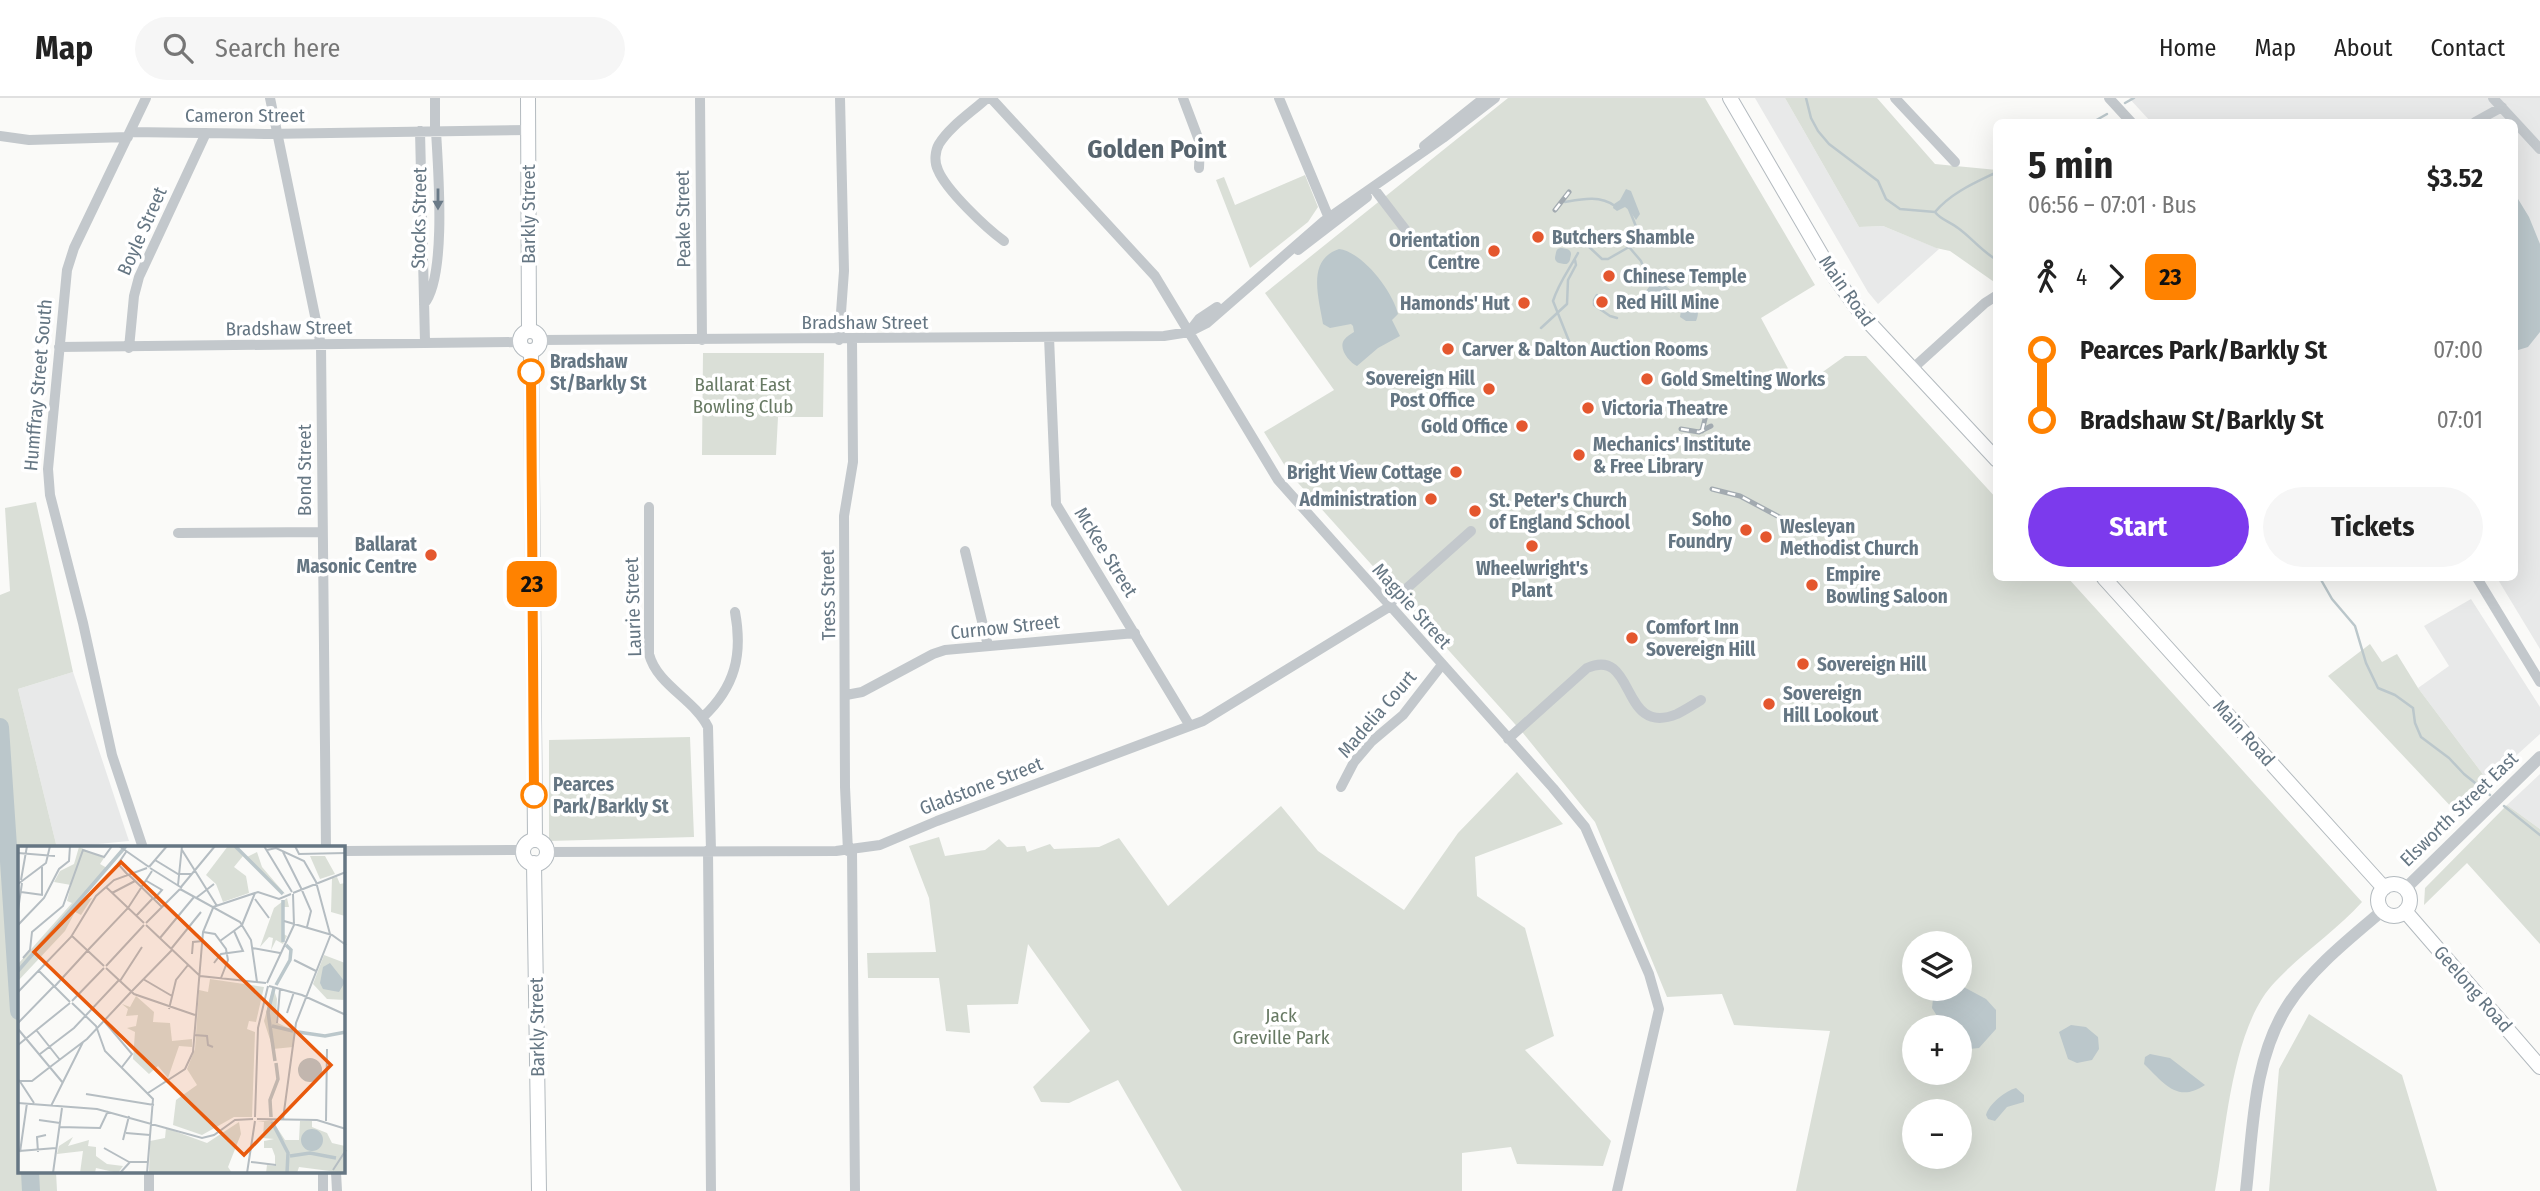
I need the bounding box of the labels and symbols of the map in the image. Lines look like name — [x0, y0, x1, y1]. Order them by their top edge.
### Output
street label: Cameron Street — [185, 104, 306, 127]
district label: Golden Point — [1087, 134, 1228, 165]
street label: Barkly Street — [517, 163, 540, 264]
street label: Stocks Street — [407, 166, 431, 269]
street label: Peake Street — [671, 169, 695, 268]
street label: Boyle Street — [112, 183, 172, 279]
one-way arrow — [432, 188, 444, 210]
place label: Butchers Shamble — [1552, 226, 1695, 249]
place label: Orientation Centre — [1389, 229, 1480, 274]
marker: Butchers Shamble — [1530, 229, 1546, 245]
marker: Orientation Centre — [1486, 243, 1502, 259]
street label: Main Road — [1814, 251, 1880, 331]
place label: Chinese Temple — [1623, 265, 1747, 288]
marker: Chinese Temple — [1601, 268, 1617, 284]
place label: Red Hill Mine — [1616, 291, 1720, 314]
place label: Hamonds' Hut — [1400, 292, 1510, 315]
marker: Red Hill Mine — [1594, 294, 1610, 310]
marker: Hamonds' Hut — [1516, 295, 1532, 311]
street label: Humffray Street South — [19, 298, 57, 472]
street label: Bradshaw Street — [802, 311, 929, 334]
street label: Bradshaw Street — [225, 315, 353, 341]
place label: Carver & Dalton Auction Rooms — [1462, 338, 1709, 361]
marker: Carver & Dalton Auction Rooms — [1440, 341, 1456, 357]
place label: Bradshaw St/Barkly St — [550, 350, 647, 395]
marker: Bradshaw St/Barkly St — [518, 359, 544, 385]
place label: Sovereign Hill Post Office — [1366, 367, 1476, 412]
place label: Gold Smelting Works — [1661, 368, 1826, 391]
marker: Gold Smelting Works — [1639, 371, 1655, 387]
park label: Ballarat East Bowling Club — [693, 373, 793, 418]
marker: Sovereign Hill Post Office — [1481, 381, 1497, 397]
place label: Victoria Theatre — [1601, 397, 1728, 420]
marker: Victoria Theatre — [1580, 400, 1596, 416]
place label: Gold Office — [1421, 415, 1508, 438]
marker: Gold Office — [1514, 418, 1530, 434]
street label: Bond Street — [293, 423, 316, 516]
place label: Mechanics' Institute & Free Library — [1593, 433, 1751, 478]
marker: Mechanics' Institute & Free Library — [1571, 447, 1587, 463]
place label: Bright View Cottage — [1287, 461, 1442, 484]
marker: Bright View Cottage — [1448, 464, 1464, 480]
place label: Administration — [1298, 488, 1417, 511]
place label: St. Peter's Church of England School — [1489, 489, 1631, 534]
marker: Administration — [1423, 491, 1439, 507]
street label: McKee Street — [1069, 503, 1143, 602]
marker: St. Peter's Church of England School — [1467, 503, 1483, 519]
place label: Soho Foundry — [1668, 508, 1733, 553]
place label: Wesleyan Methodist Church — [1780, 515, 1919, 560]
marker: Soho Foundry — [1738, 522, 1754, 538]
marker: Wesleyan Methodist Church — [1758, 529, 1774, 545]
place label: Ballarat Masonic Centre — [296, 533, 417, 578]
marker: Wheelwright's Plant — [1524, 538, 1540, 554]
marker: Ballarat Masonic Centre — [423, 547, 439, 563]
street label: Tress Street — [816, 549, 840, 641]
street label: Laurie Street — [620, 556, 646, 657]
place label: Wheelwright's Plant — [1476, 557, 1589, 602]
street label: Magpie Street — [1368, 559, 1457, 654]
line badge: 23 — [500, 561, 564, 607]
place label: Empire Bowling Saloon — [1826, 563, 1948, 608]
marker: Empire Bowling Saloon — [1804, 577, 1820, 593]
street label: Curnow Street — [949, 610, 1061, 644]
place label: Comfort Inn Sovereign Hill — [1646, 616, 1756, 661]
marker: Comfort Inn Sovereign Hill — [1624, 630, 1640, 646]
place label: Sovereign Hill — [1817, 653, 1927, 676]
marker: Sovereign Hill — [1795, 656, 1811, 672]
street label: Madelia Court — [1333, 665, 1422, 762]
place label: Sovereign Hill Lookout — [1783, 682, 1879, 727]
street label: Main Road — [2208, 695, 2280, 771]
marker: Sovereign Hill Lookout — [1761, 696, 1777, 712]
street label: Elsworth Street East — [2395, 746, 2523, 871]
street label: Gladstone Street — [916, 752, 1046, 820]
place label: Pearces Park/Barkly St — [553, 773, 669, 818]
marker: Pearces Park/Barkly St — [521, 782, 547, 808]
inset map — [18, 846, 345, 1174]
street label: Geelong Road — [2429, 941, 2517, 1037]
street label: Barkly Street — [525, 976, 549, 1077]
park label: Jack Greville Park — [1232, 1004, 1330, 1049]

